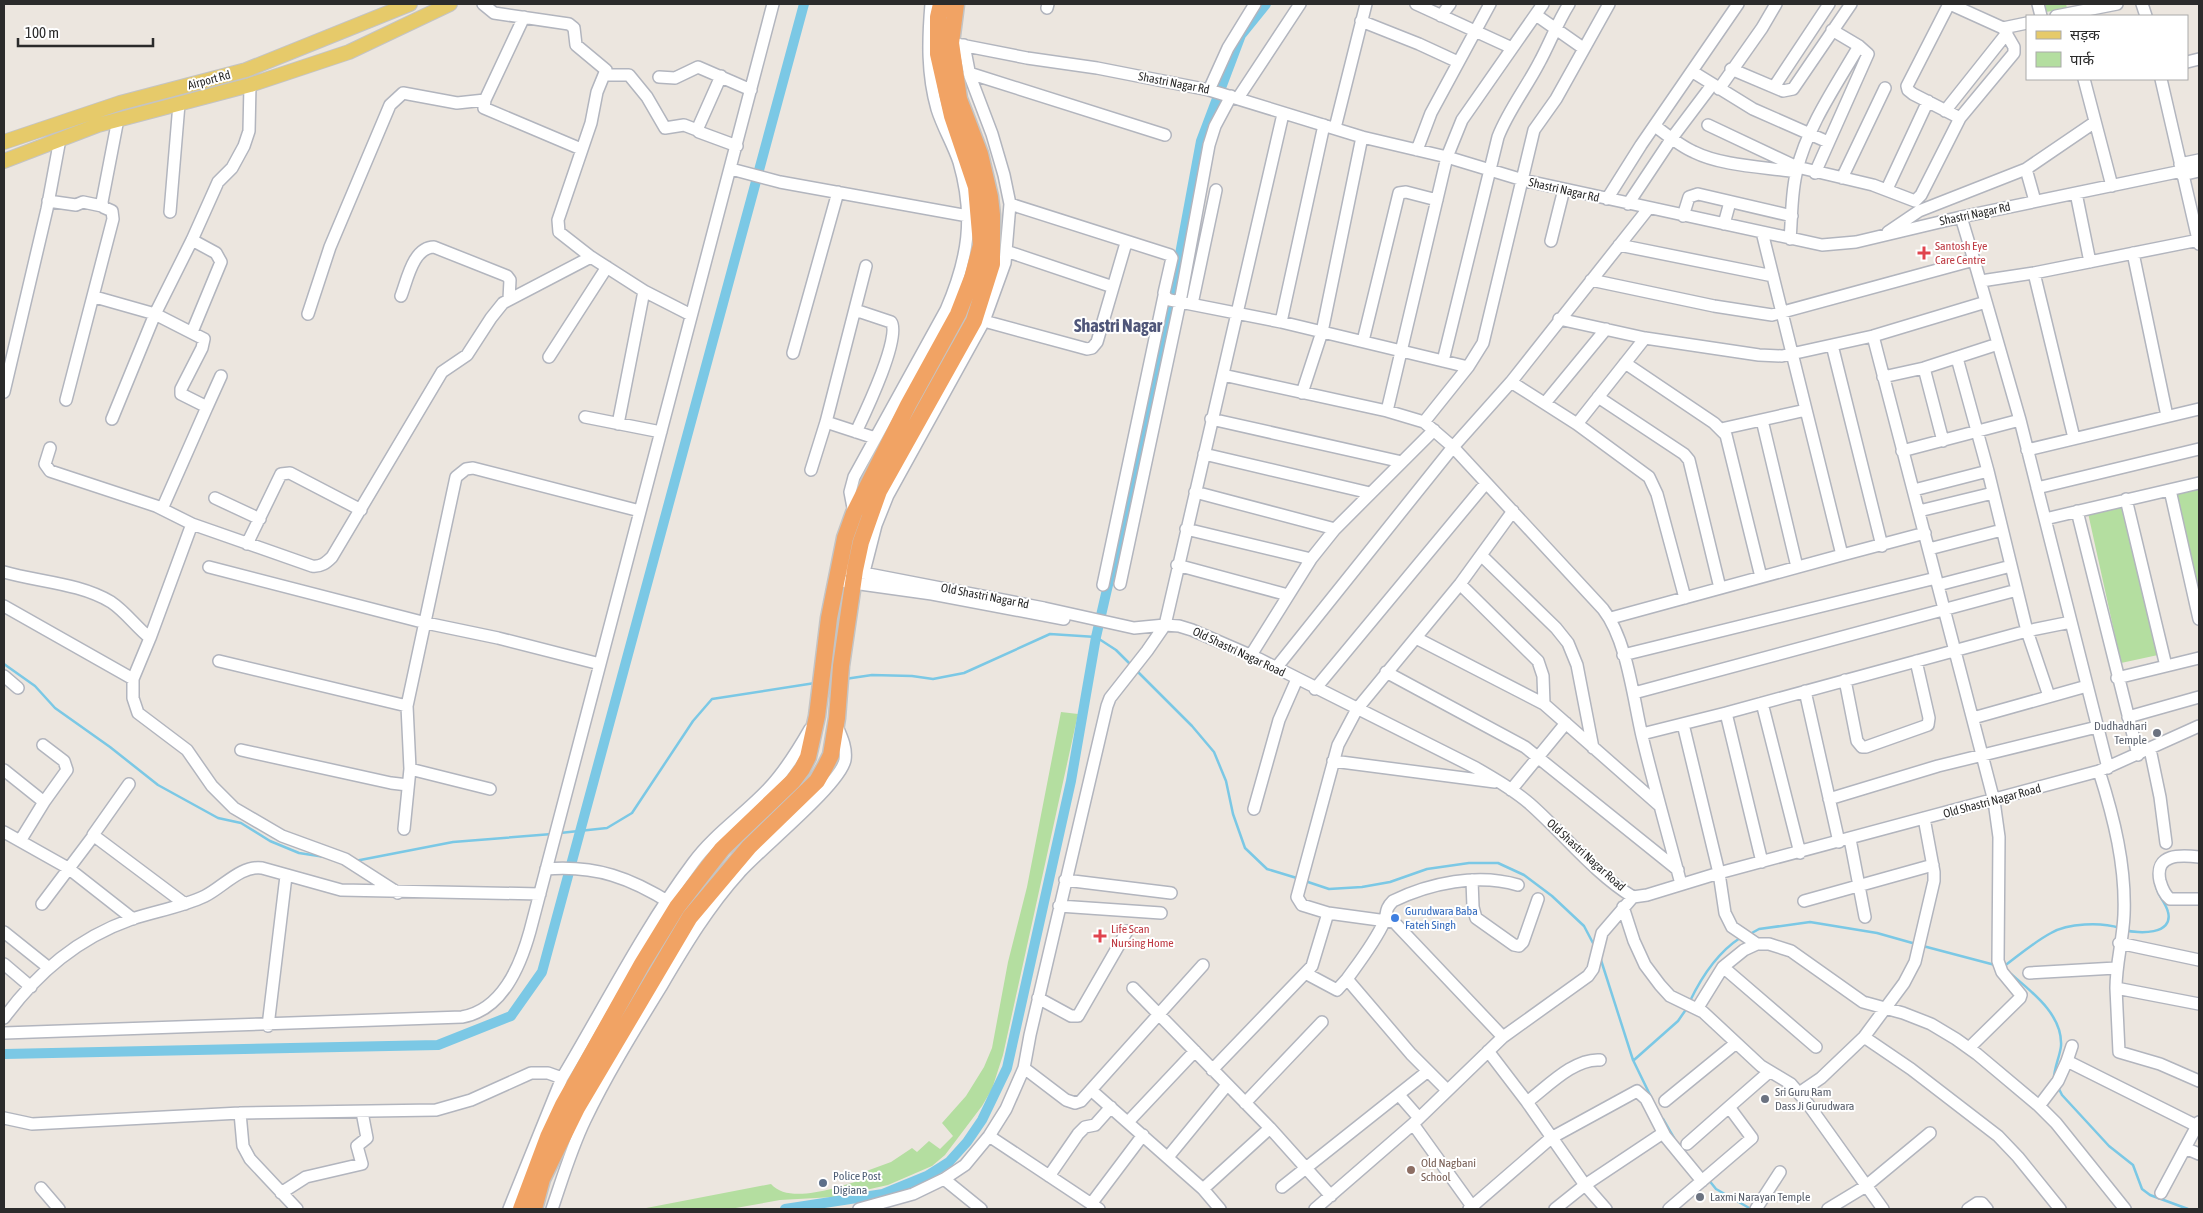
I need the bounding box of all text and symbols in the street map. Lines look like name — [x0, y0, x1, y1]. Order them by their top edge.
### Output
scale bar — [18, 15, 152, 47]
legend — [2026, 15, 2188, 80]
text: 100 m — [25, 24, 59, 41]
text: सड़क — [2070, 26, 2100, 43]
text: पार्क — [2070, 51, 2094, 68]
street label: Airport Rd — [186, 68, 232, 92]
street label: Shastri Nagar Rd — [1137, 69, 1211, 97]
street label: Shastri Nagar Rd — [1527, 175, 1601, 205]
street label: Shastri Nagar Rd — [1938, 200, 2012, 228]
place label: Santosh Eye Care Centre — [1935, 239, 1988, 267]
marker: Santosh Eye Care Centre — [1917, 246, 1931, 260]
district label: Shastri Nagar — [1074, 315, 1163, 336]
street label: Old Shastri Nagar Rd — [940, 581, 1030, 611]
street label: Old Shastri Nagar Road — [1190, 624, 1288, 680]
place label: Dudhadhari Temple — [2094, 719, 2147, 747]
marker: Dudhadhari Temple — [2151, 727, 2163, 739]
street label: Old Shastri Nagar Road — [1942, 781, 2042, 821]
street label: Old Shastri Nagar Road — [1544, 816, 1628, 894]
place label: Gurudwara Baba Fateh Singh — [1405, 904, 1478, 932]
marker: Gurudwara Baba Fateh Singh — [1389, 912, 1401, 924]
place label: Life Scan Nursing Home — [1111, 922, 1174, 950]
marker: Life Scan Nursing Home — [1093, 929, 1107, 943]
place label: Sri Guru Ram Dass Ji Gurudwara — [1775, 1085, 1854, 1113]
marker: Sri Guru Ram Dass Ji Gurudwara — [1759, 1093, 1771, 1105]
place label: Old Nagbani School — [1421, 1156, 1476, 1184]
marker: Old Nagbani School — [1405, 1164, 1417, 1176]
place label: Police Post Digiana — [833, 1169, 882, 1197]
marker: Police Post Digiana — [817, 1177, 829, 1189]
place label: Laxmi Narayan Temple — [1710, 1190, 1810, 1204]
marker: Laxmi Narayan Temple — [1694, 1191, 1706, 1203]

